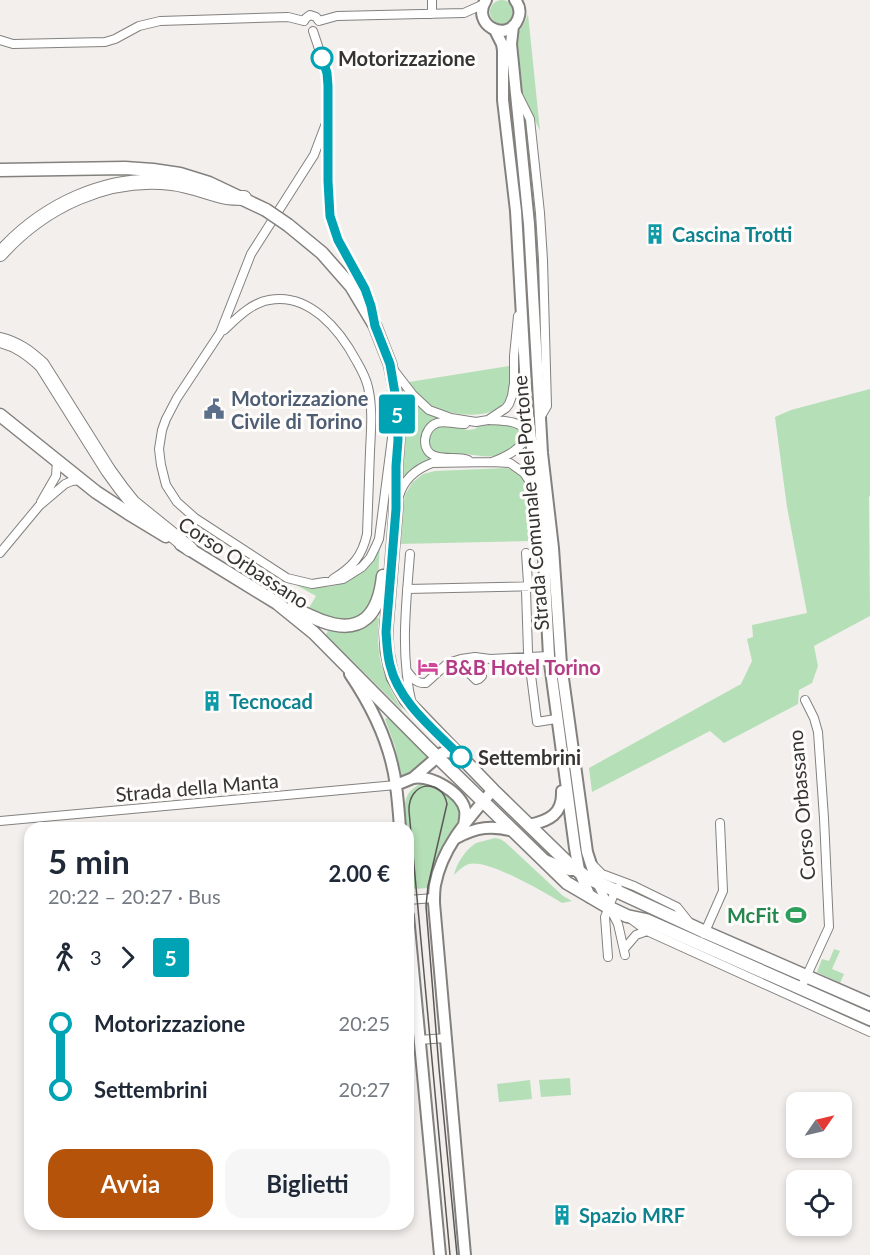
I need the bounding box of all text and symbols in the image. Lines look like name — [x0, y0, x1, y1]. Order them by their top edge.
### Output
place label: Motorizzazione — [338, 46, 476, 70]
marker: Motorizzazione — [311, 47, 333, 69]
building icon: Cascina Trotti — [643, 222, 667, 246]
place label: Cascina Trotti — [672, 222, 792, 246]
street label: Strada Comunale del Portone — [507, 374, 553, 632]
place label: Motorizzazione Civile di Torino — [231, 386, 369, 433]
line badge: 5 — [378, 394, 416, 434]
public building icon: Motorizzazione Civile di Torino — [202, 397, 226, 421]
text: 5 — [391, 402, 403, 427]
street label: Corso Orbassano — [174, 511, 314, 613]
hotel icon: B&B Hotel Torino — [416, 655, 440, 679]
place label: B&B Hotel Torino — [445, 655, 601, 679]
building icon: Tecnocad — [200, 689, 224, 713]
place label: Tecnocad — [229, 689, 313, 713]
street label: Corso Orbassano — [782, 729, 820, 881]
place label: Settembrini — [478, 745, 581, 769]
marker: Settembrini — [450, 746, 472, 768]
street label: Strada della Manta — [115, 768, 279, 806]
text: 5 min — [48, 841, 130, 881]
text: 2.00 € — [328, 860, 390, 887]
text: 20:22 – 20:27 · Bus — [48, 884, 221, 908]
place label: McFit — [727, 903, 780, 927]
sports icon: McFit — [784, 903, 808, 927]
icon: walk — [48, 941, 81, 974]
icon: forward — [111, 941, 144, 974]
text: 3 — [90, 945, 102, 969]
text: 5 — [165, 945, 177, 970]
text: Motorizzazione — [94, 1010, 245, 1037]
text: 20:25 — [339, 1011, 390, 1035]
text: Settembrini — [94, 1076, 208, 1103]
text: 20:27 — [339, 1077, 390, 1101]
north arrow — [786, 1092, 852, 1158]
map controls — [786, 1092, 852, 1236]
button: Avvia — [48, 1149, 213, 1218]
button: Biglietti — [225, 1149, 390, 1218]
button: locate — [786, 1170, 852, 1236]
building icon: Spazio MRF — [550, 1203, 574, 1227]
place label: Spazio MRF — [579, 1203, 685, 1227]

